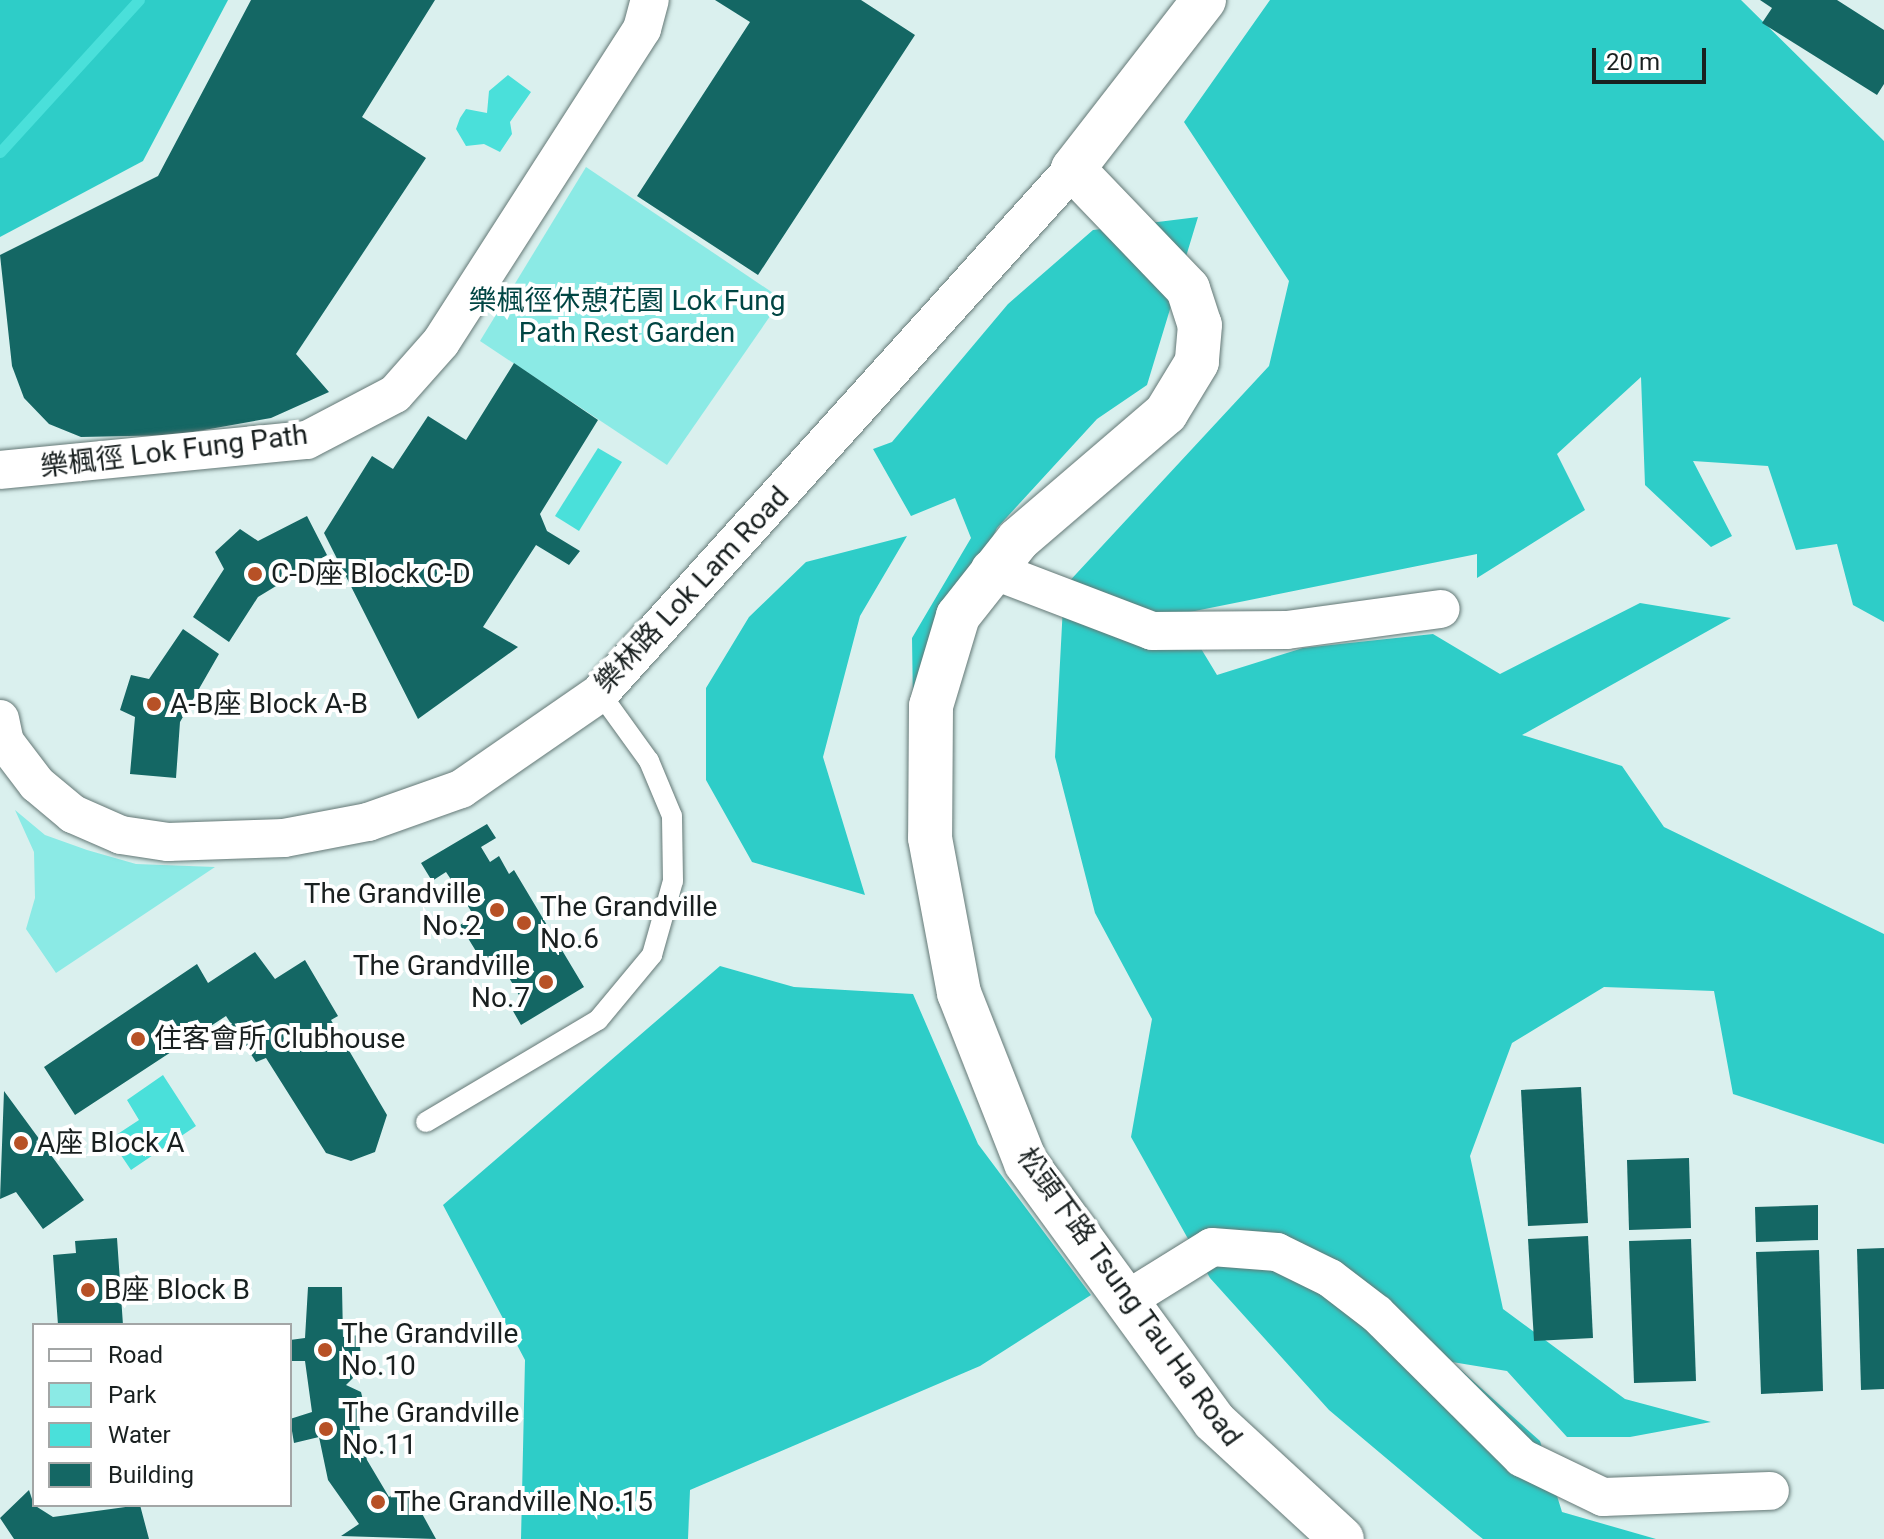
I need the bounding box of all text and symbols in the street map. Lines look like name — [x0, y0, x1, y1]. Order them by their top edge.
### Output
scale bar — [1596, 32, 1710, 82]
text: 20 m — [1606, 48, 1660, 76]
park label: 樂楓徑休憩花園 Lok Fung Path Rest Garden — [469, 284, 785, 350]
street label: 樂楓徑 Lok Fung Path — [38, 418, 310, 484]
street label: 樂林路 Lok Lam Road — [588, 480, 796, 700]
place label: C-D座 Block C-D — [271, 557, 471, 591]
marker: C-D座 Block C-D — [246, 565, 264, 583]
place label: A-B座 Block A-B — [170, 687, 368, 721]
marker: A-B座 Block A-B — [145, 695, 163, 713]
place label: The Grandville No.2 — [304, 877, 481, 943]
place label: The Grandville No.6 — [540, 890, 717, 956]
marker: The Grandville No.2 — [488, 901, 506, 919]
marker: The Grandville No.6 — [515, 914, 533, 932]
place label: The Grandville No.7 — [353, 949, 530, 1015]
marker: The Grandville No.7 — [537, 973, 555, 991]
place label: 住客會所 Clubhouse — [154, 1022, 405, 1056]
marker: 住客會所 Clubhouse — [129, 1030, 147, 1048]
place label: A座 Block A — [37, 1126, 184, 1160]
marker: A座 Block A — [12, 1134, 30, 1152]
street label: 松頭下路 Tsung Tau Ha Road — [1009, 1141, 1249, 1453]
place label: B座 Block B — [104, 1273, 250, 1307]
marker: B座 Block B — [79, 1281, 97, 1299]
place label: The Grandville No.10 — [341, 1317, 518, 1383]
legend — [32, 1323, 292, 1507]
text: Road — [108, 1341, 163, 1369]
marker: The Grandville No.10 — [316, 1341, 334, 1359]
text: Park — [108, 1381, 156, 1409]
place label: The Grandville No.11 — [342, 1396, 519, 1462]
marker: The Grandville No.11 — [317, 1420, 335, 1438]
text: Water — [108, 1421, 171, 1449]
text: Building — [108, 1461, 194, 1489]
place label: The Grandville No.15 — [394, 1485, 653, 1519]
marker: The Grandville No.15 — [369, 1493, 387, 1511]

